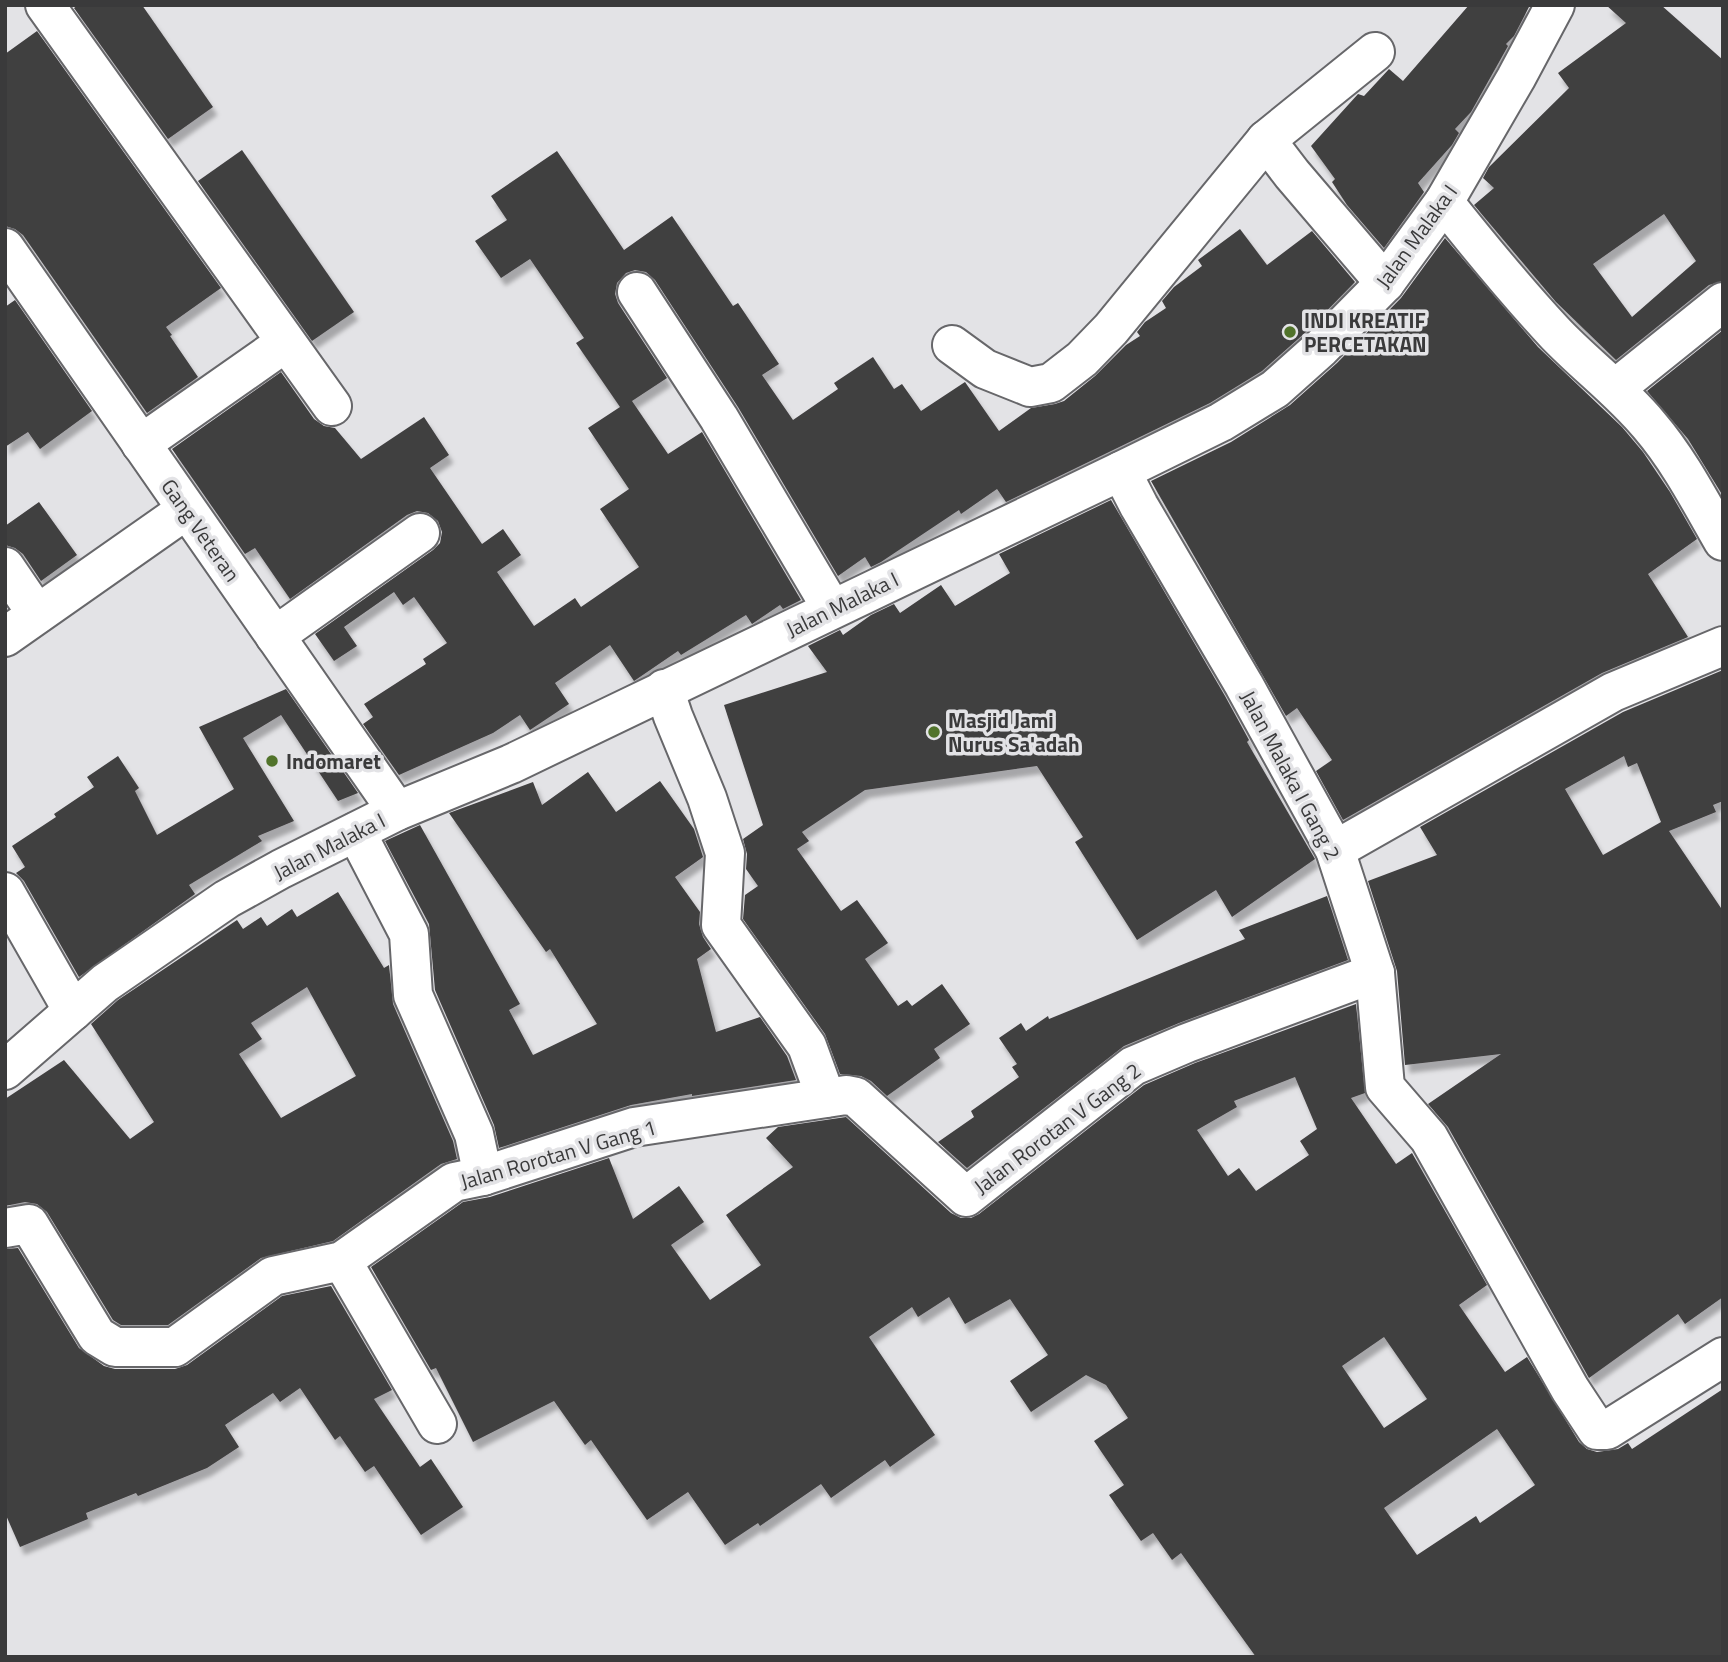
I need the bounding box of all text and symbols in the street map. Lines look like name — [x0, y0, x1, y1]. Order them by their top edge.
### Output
street label: Jalan Malaka I — [1367, 177, 1465, 295]
place label: INDI KREATIF PERCETAKAN — [1304, 304, 1427, 360]
marker: INDI KREATIF PERCETAKAN — [1282, 324, 1298, 340]
street label: Gang Veteran — [154, 472, 248, 588]
street label: Jalan Malaka I — [780, 563, 904, 645]
street label: Jalan Malaka I Gang 2 — [1233, 684, 1349, 866]
place label: Masjid Jami Nurus Sa'adah — [948, 704, 1080, 760]
marker: Masjid Jami Nurus Sa'adah — [926, 724, 942, 740]
place label: Indomaret — [286, 745, 381, 777]
marker: Indomaret — [264, 753, 280, 769]
street label: Jalan Malaka I — [268, 804, 390, 888]
street label: Jalan Rorotan V Gang 2 — [967, 1054, 1147, 1202]
street label: Jalan Rorotan V Gang 1 — [456, 1111, 660, 1197]

